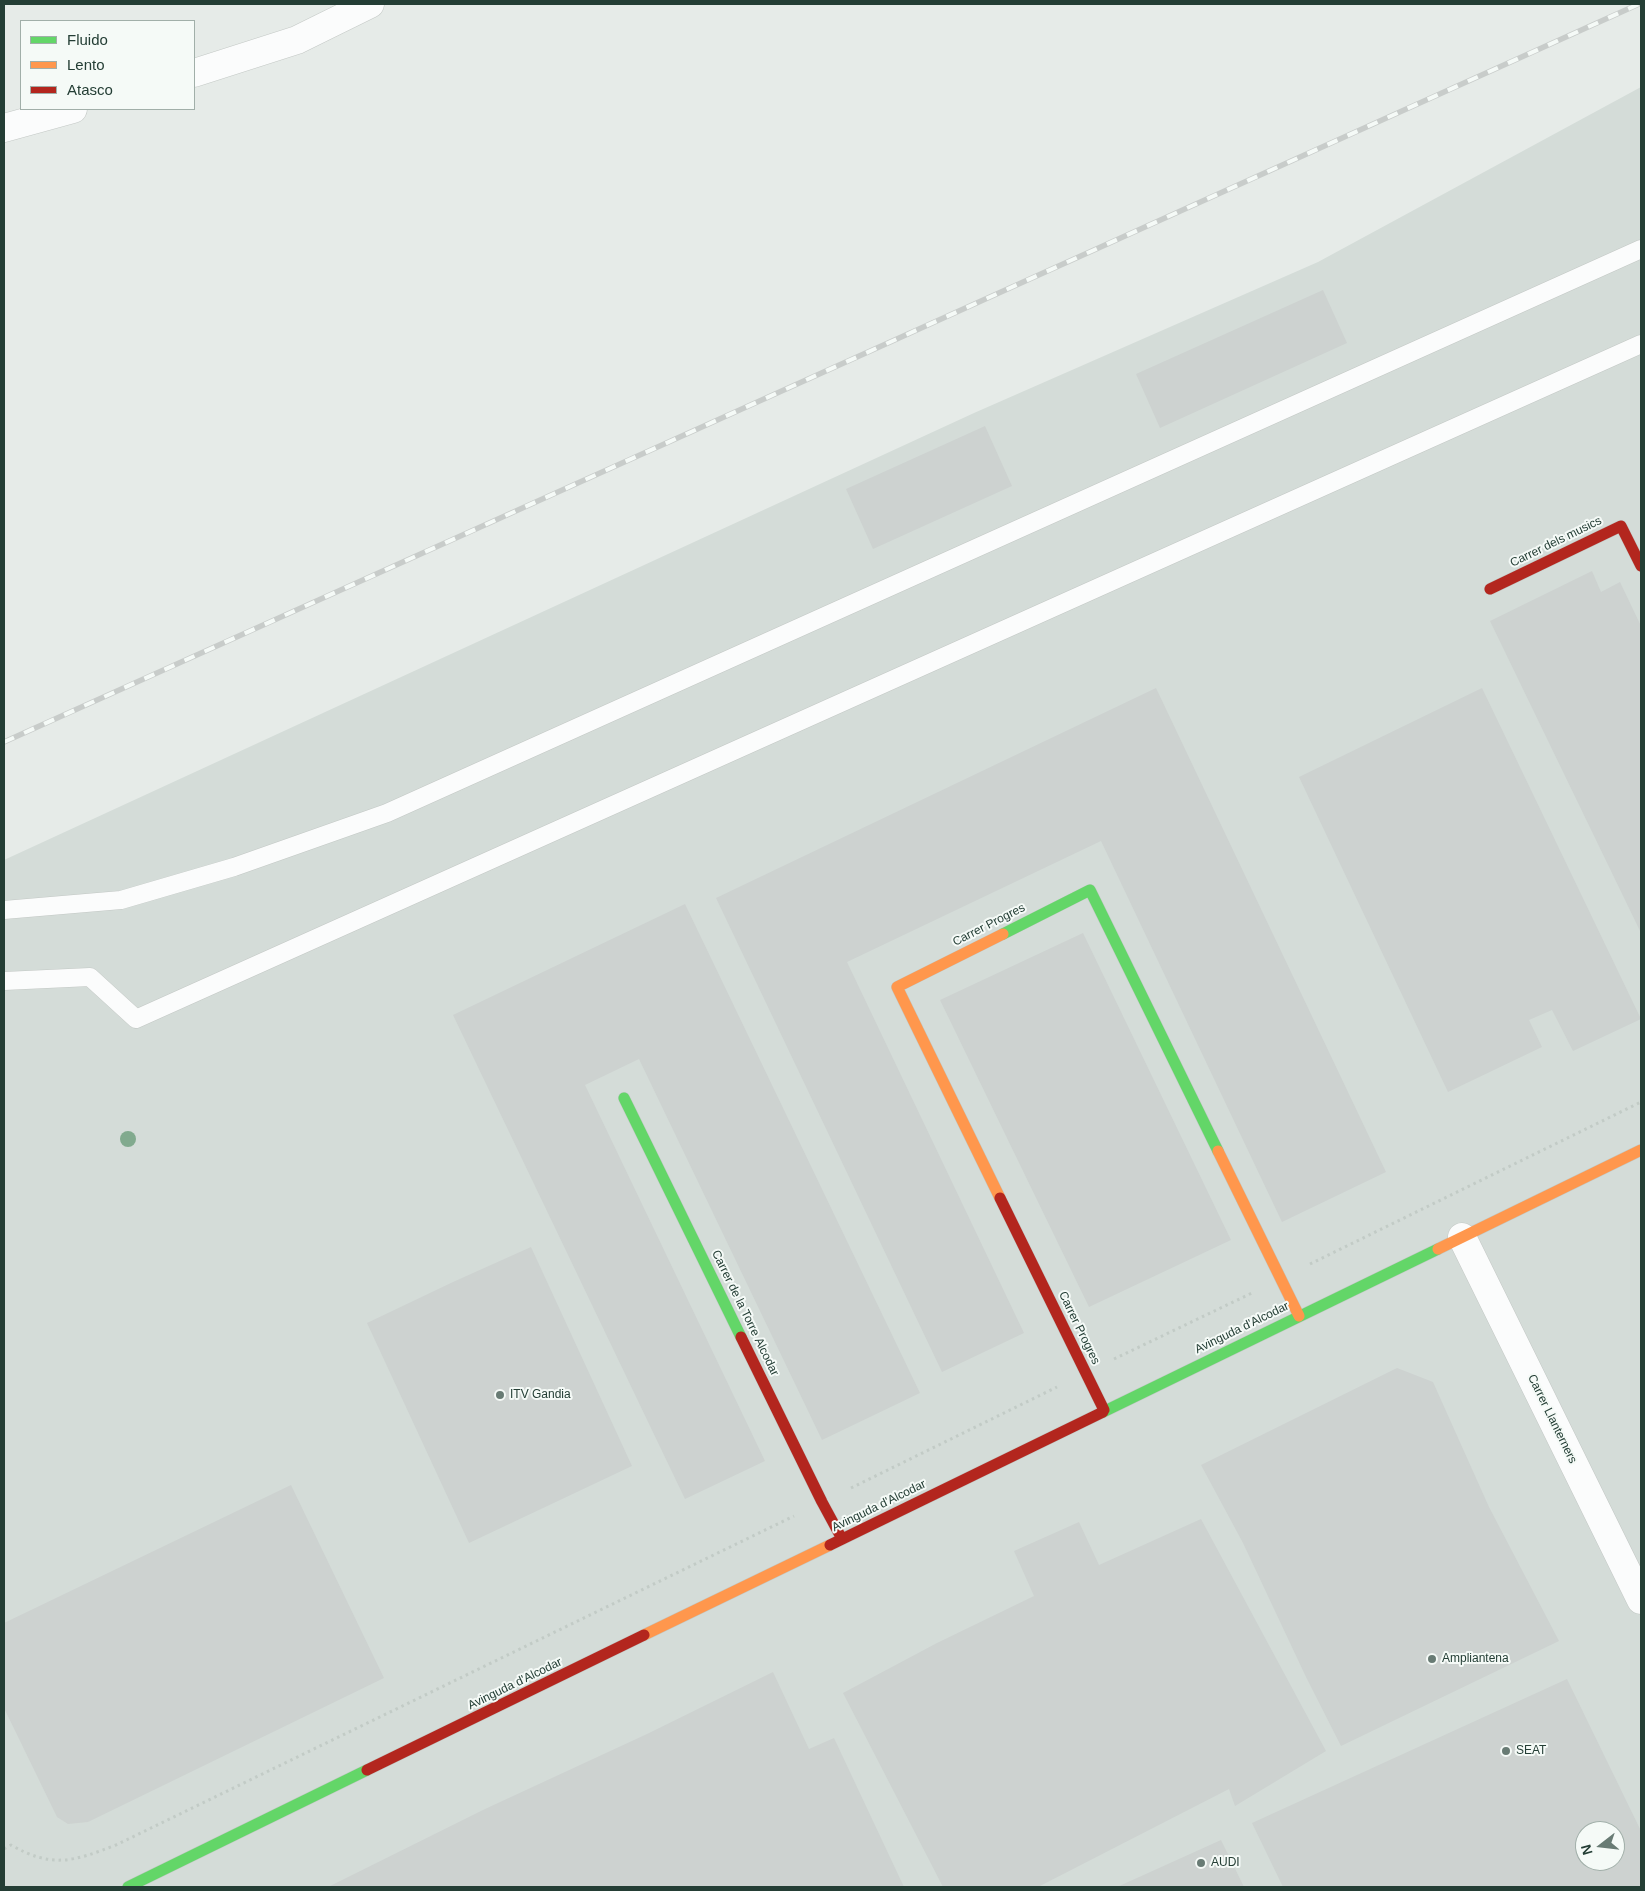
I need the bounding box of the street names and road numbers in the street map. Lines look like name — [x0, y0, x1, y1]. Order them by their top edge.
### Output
street label: Carrer dels musics — [1508, 514, 1604, 570]
street label: Carrer Progres — [950, 901, 1028, 949]
street label: Carrer de la Torre Alcodar — [708, 1248, 782, 1378]
street label: Carrer Progres — [1055, 1289, 1103, 1367]
street label: Avinguda d'Alcodar — [1193, 1299, 1291, 1357]
street label: Carrer Llanterners — [1524, 1372, 1580, 1466]
street label: Avinguda d'Alcodar — [830, 1477, 928, 1535]
street label: Avinguda d'Alcodar — [466, 1655, 564, 1713]

